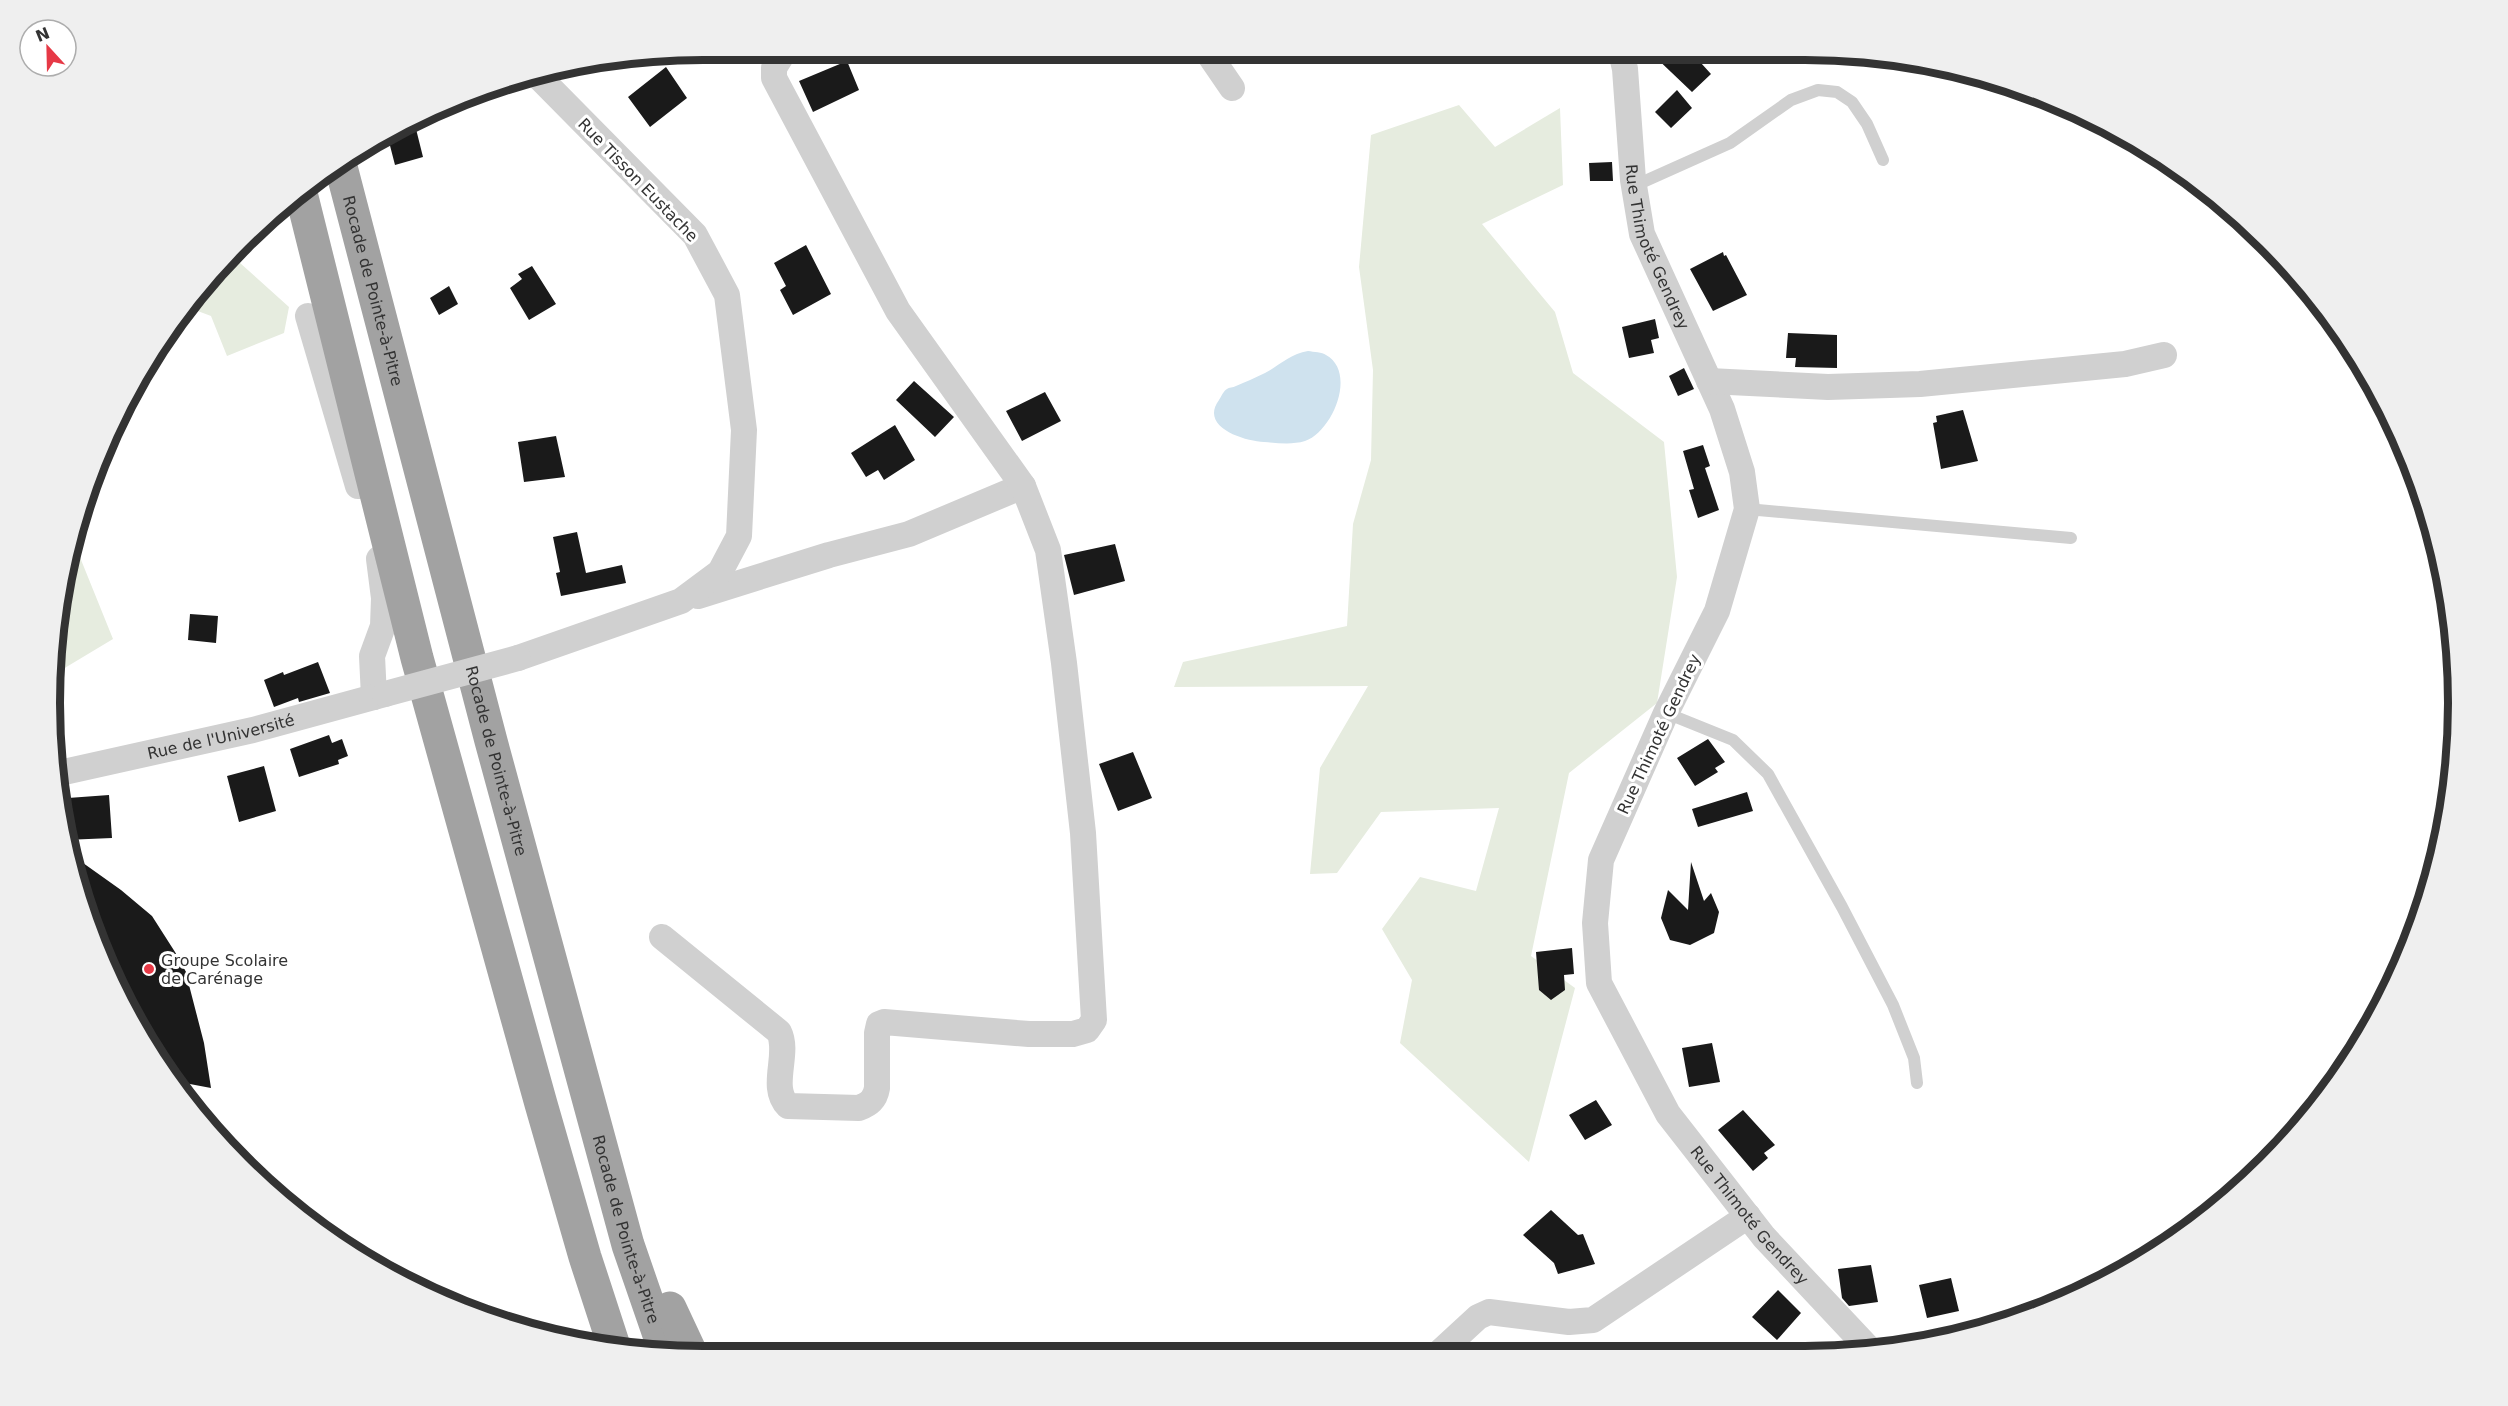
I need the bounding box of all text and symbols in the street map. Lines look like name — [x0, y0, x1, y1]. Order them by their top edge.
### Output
north arrow — [18, 18, 78, 78]
text: N — [33, 23, 52, 46]
street label: Rue Tisson Eustache — [574, 114, 702, 246]
street label: Rue Thimoté Gendrey — [1622, 163, 1694, 332]
street label: Rocade de Pointe-à-Pitre — [339, 193, 407, 388]
street label: Rue Thimoté Gendrey — [1614, 651, 1704, 817]
street label: Rocade de Pointe-à-Pitre — [462, 664, 531, 858]
street label: Rue de l'Université — [145, 710, 296, 763]
place label: Groupe Scolaire de Carénage — [161, 951, 288, 988]
marker: Groupe Scolaire de Carénage — [142, 962, 156, 976]
street label: Rocade de Pointe-à-Pitre — [589, 1133, 664, 1326]
street label: Rue Thimoté Gendrey — [1687, 1142, 1813, 1288]

